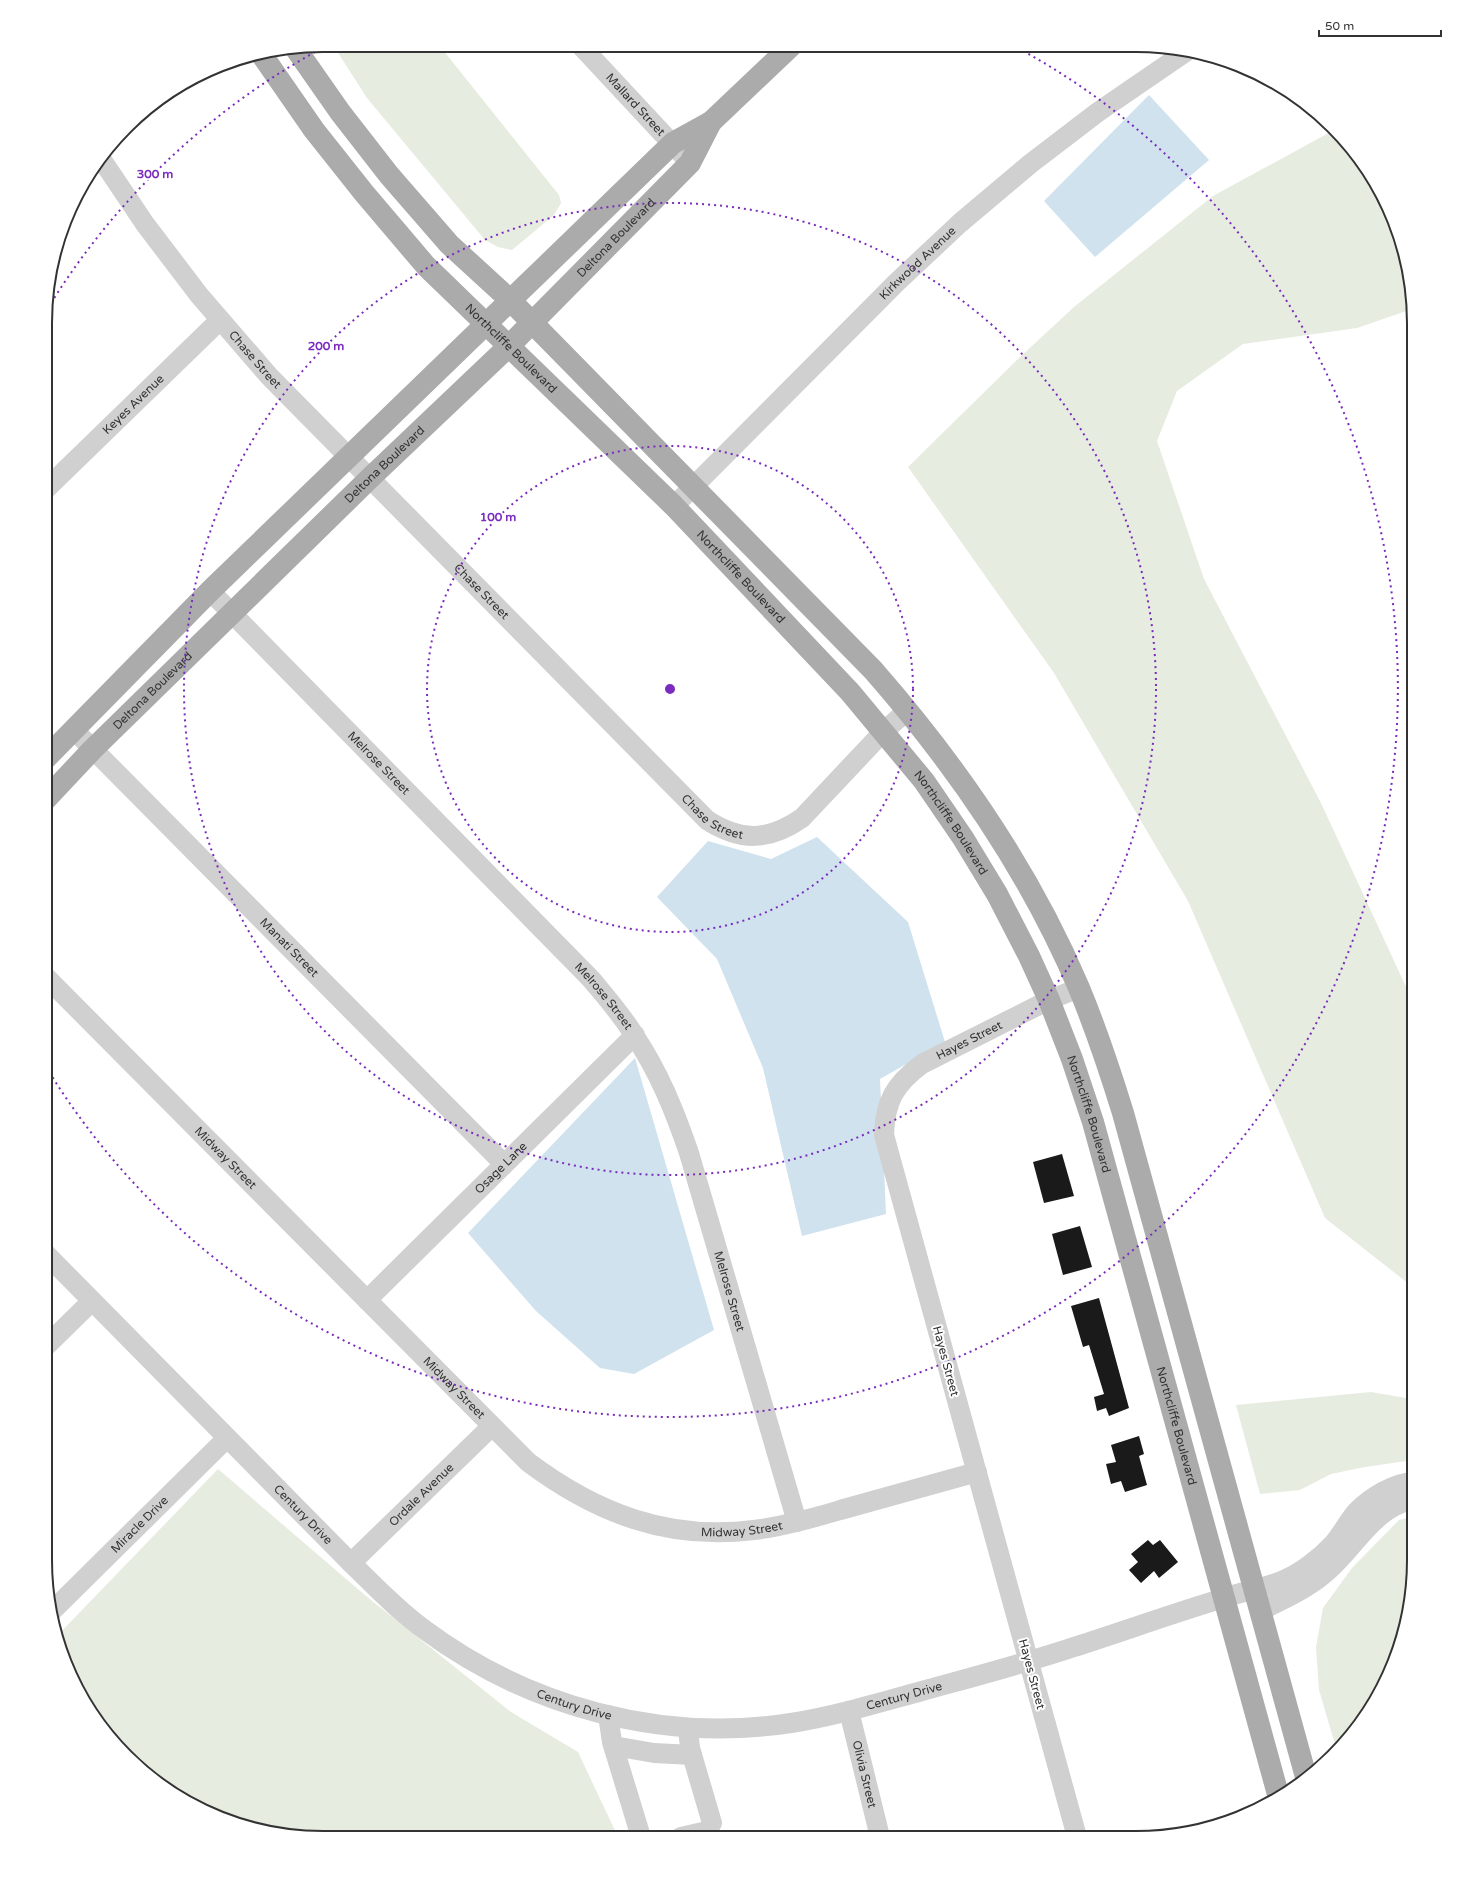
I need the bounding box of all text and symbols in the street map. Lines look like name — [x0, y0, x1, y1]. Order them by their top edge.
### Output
scale bar — [1319, 12, 1441, 38]
text: 50 m — [1325, 19, 1354, 33]
street label: Mallard Street — [603, 70, 668, 139]
text: 300 m — [137, 167, 173, 181]
street label: Deltona Boulevard — [574, 195, 658, 280]
street label: Kirkwood Avenue — [876, 224, 959, 303]
street label: Northcliffe Boulevard — [462, 301, 560, 396]
street label: Chase Street — [226, 328, 285, 392]
text: 200 m — [308, 339, 344, 353]
street label: Keyes Avenue — [100, 371, 167, 437]
street label: Deltona Boulevard — [342, 423, 427, 506]
text: 100 m — [480, 510, 516, 524]
street label: Northcliffe Boulevard — [694, 528, 788, 626]
street label: Chase Street — [451, 561, 512, 622]
street label: Deltona Boulevard — [110, 649, 195, 733]
centre of rings — [663, 682, 677, 696]
street label: Melrose Street — [345, 728, 413, 798]
street label: Northcliffe Boulevard — [911, 768, 991, 877]
street label: Chase Street — [679, 791, 745, 842]
street label: Manati Street — [257, 915, 322, 980]
street label: Melrose Street — [572, 960, 636, 1032]
street label: Hayes Street — [934, 1018, 1005, 1063]
street label: Northcliffe Boulevard — [1064, 1053, 1114, 1174]
street label: Midway Street — [192, 1124, 260, 1192]
street label: Osage Lane — [472, 1139, 530, 1197]
street label: Melrose Street — [711, 1249, 748, 1333]
street label: Hayes Street — [930, 1324, 962, 1398]
street label: Midway Street — [420, 1354, 488, 1422]
street label: Northcliffe Boulevard — [1154, 1365, 1200, 1487]
street label: Ordale Avenue — [386, 1460, 457, 1529]
street label: Century Drive — [271, 1482, 336, 1547]
street label: Miracle Drive — [108, 1493, 171, 1556]
street label: Midway Street — [701, 1518, 784, 1539]
street label: Hayes Street — [1016, 1637, 1048, 1711]
street label: Century Drive — [865, 1679, 944, 1713]
street label: Century Drive — [535, 1686, 613, 1723]
street label: Olivia Street — [849, 1739, 880, 1810]

